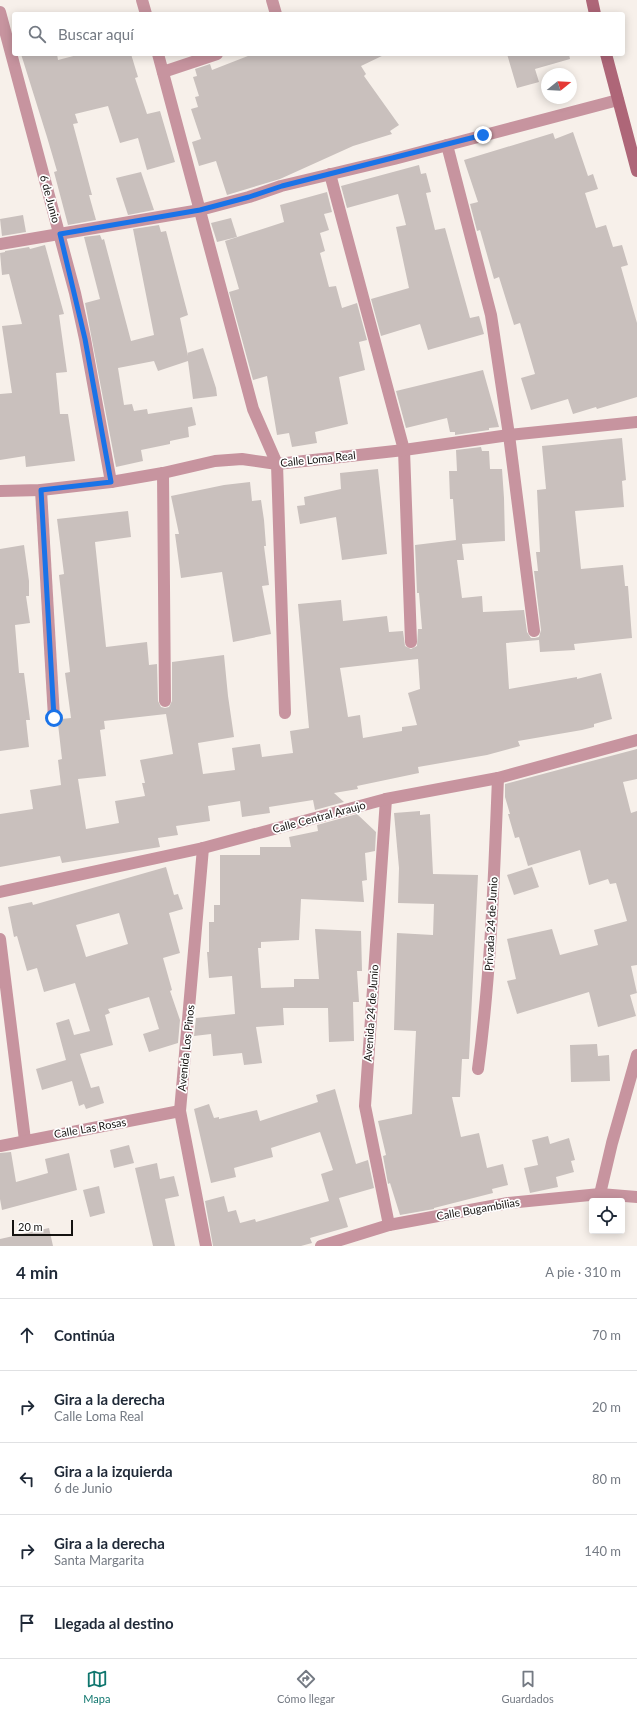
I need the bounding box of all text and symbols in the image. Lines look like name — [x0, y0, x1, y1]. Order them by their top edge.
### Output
search box — [12, 12, 625, 56]
icon: search — [26, 23, 48, 45]
text: Buscar aquí — [58, 25, 134, 43]
north arrow — [541, 68, 577, 104]
route end — [474, 126, 492, 144]
street label: 6 de Junio — [38, 173, 63, 224]
street label: Calle Loma Real — [280, 448, 356, 469]
route start — [45, 709, 63, 727]
street label: Calle Central Araujo — [271, 798, 367, 835]
street label: Privada 24 de Junio — [482, 877, 499, 971]
street label: Avenida 24 de Junio — [361, 964, 380, 1062]
street label: Avenida Los Pinos — [174, 1004, 197, 1092]
street label: Calle Las Rosas — [53, 1115, 127, 1140]
street label: Calle Bugambilias — [435, 1195, 521, 1222]
map controls — [589, 1198, 625, 1234]
button: locate — [589, 1198, 625, 1234]
scale bar — [12, 1218, 73, 1237]
text: 20 m — [18, 1220, 43, 1233]
text: 4 min — [16, 1262, 58, 1283]
text: A pie · 310 m — [545, 1264, 621, 1280]
icon: ahead — [16, 1324, 38, 1346]
text: Continúa — [54, 1326, 115, 1344]
text: 70 m — [592, 1327, 621, 1343]
text: Gira a la derecha — [54, 1390, 165, 1408]
icon: right — [16, 1396, 38, 1418]
text: 20 m — [592, 1399, 621, 1415]
text: Calle Loma Real — [54, 1408, 144, 1424]
text: Gira a la izquierda — [54, 1462, 173, 1480]
icon: left — [16, 1468, 38, 1490]
text: 80 m — [592, 1471, 621, 1487]
text: 6 de Junio — [54, 1480, 112, 1496]
text: Gira a la derecha — [54, 1534, 165, 1552]
icon: right — [16, 1540, 38, 1562]
text: 140 m — [584, 1543, 621, 1559]
text: Santa Margarita — [54, 1552, 144, 1568]
icon: arrive — [16, 1612, 38, 1634]
text: Llegada al destino — [54, 1614, 174, 1632]
tab: Mapa — [83, 1668, 110, 1705]
tab: Cómo llegar — [277, 1668, 335, 1705]
tab: Guardados — [502, 1668, 554, 1705]

